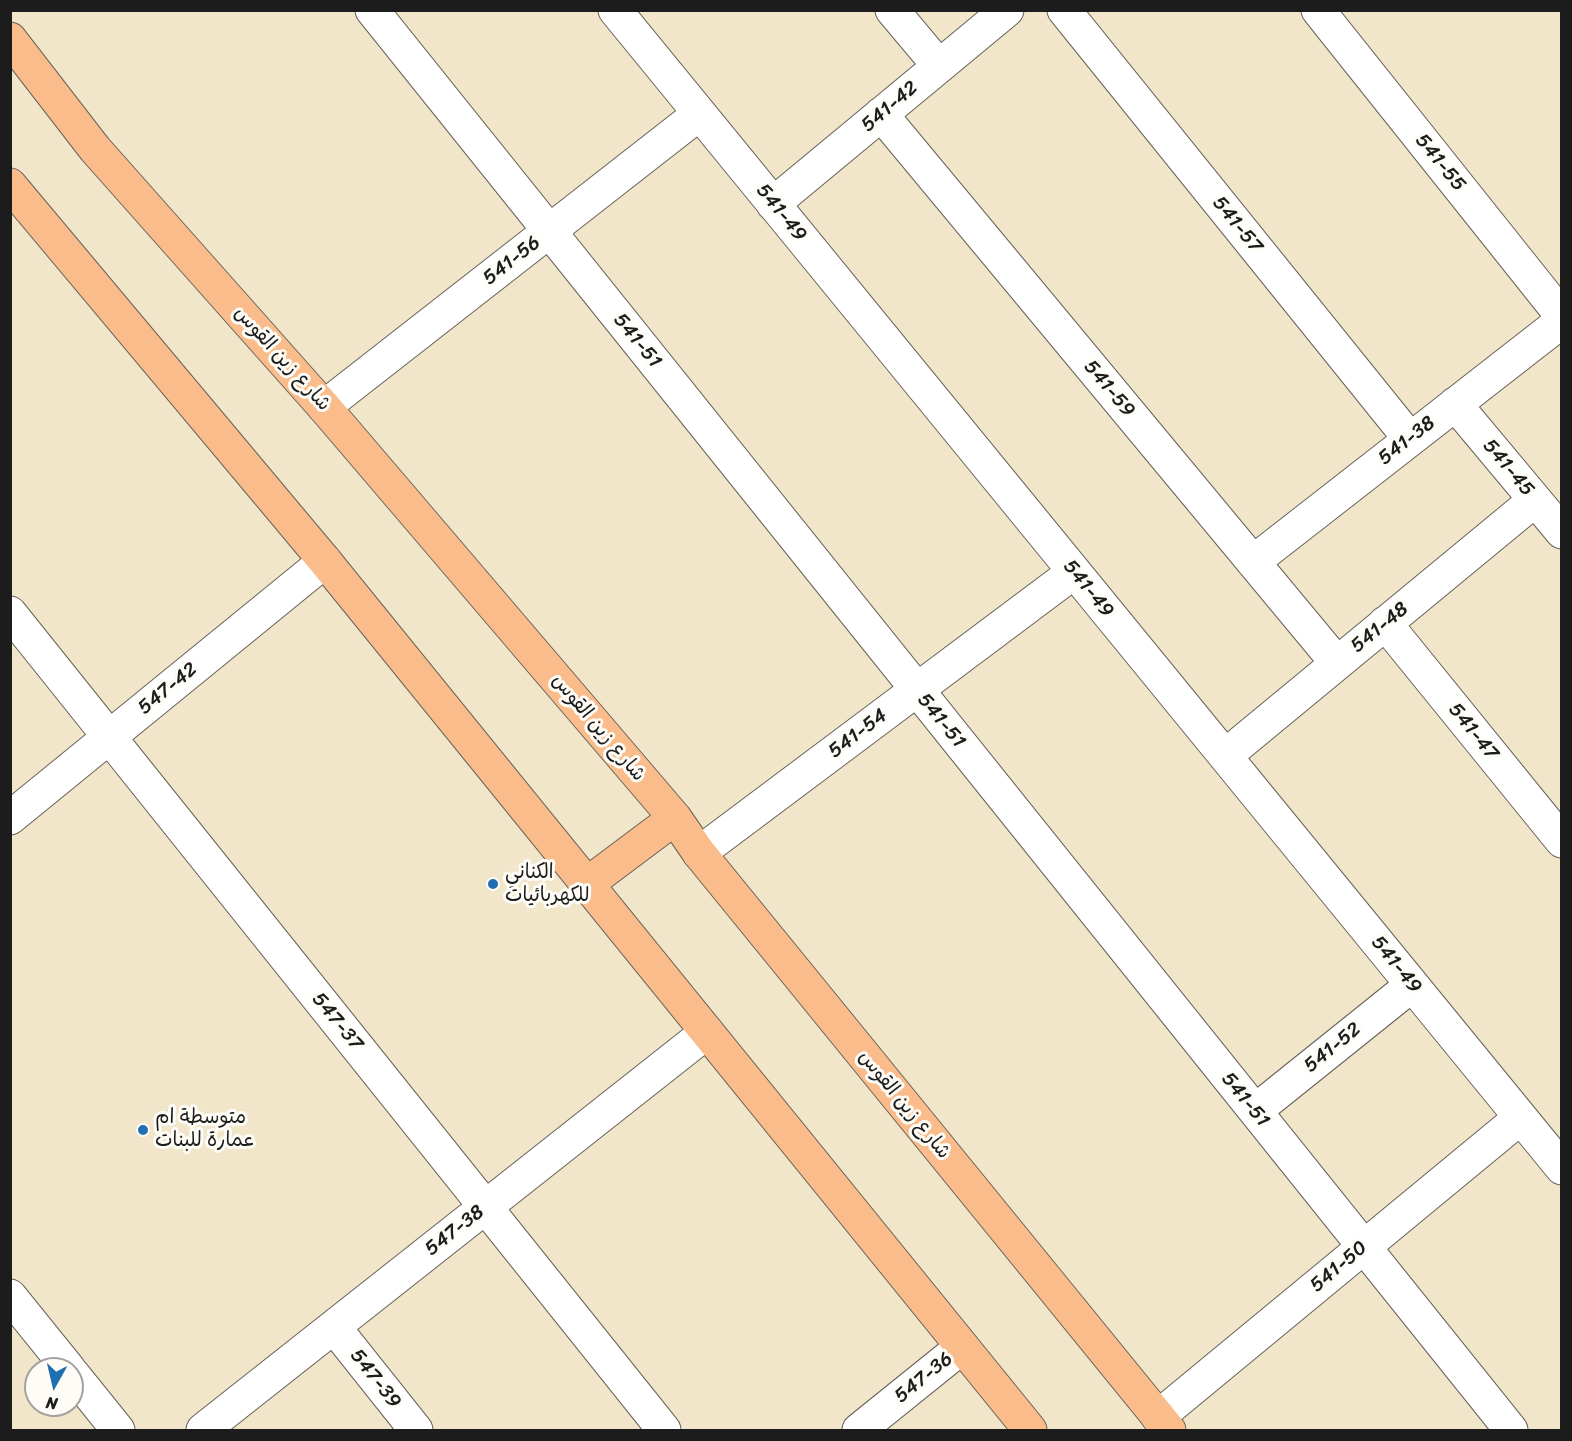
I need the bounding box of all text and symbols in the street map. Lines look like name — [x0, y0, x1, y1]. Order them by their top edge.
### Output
street label: 541-42 — [857, 76, 923, 138]
street label: 541-55 — [1410, 129, 1470, 197]
street label: 541-49 — [750, 179, 812, 247]
street label: 541-57 — [1207, 192, 1267, 258]
street label: 541-56 — [479, 231, 545, 291]
street label: شارع زين القوس — [229, 302, 335, 416]
street label: 541-51 — [608, 309, 666, 373]
street label: 541-59 — [1078, 356, 1140, 422]
street label: 541-38 — [1374, 411, 1440, 471]
street label: 541-45 — [1477, 435, 1539, 501]
street label: 541-49 — [1057, 555, 1119, 623]
street label: 541-48 — [1346, 598, 1414, 658]
street label: 547-42 — [133, 658, 203, 720]
street label: شارع زين القوس — [546, 669, 650, 787]
street label: 541-51 — [912, 689, 970, 753]
street label: 541-47 — [1443, 699, 1503, 765]
street label: 541-54 — [824, 704, 892, 764]
place label: الكناني للكهربائيات — [505, 861, 590, 908]
marker: الكناني للكهربائيات — [486, 877, 500, 891]
street label: 541-49 — [1365, 931, 1427, 999]
street label: 547-37 — [306, 988, 368, 1056]
street label: 541-52 — [1300, 1018, 1366, 1078]
street label: شارع زين القوس — [853, 1046, 955, 1164]
street label: 541-51 — [1216, 1068, 1274, 1132]
place label: متوسطة ام عمارة للبنات — [155, 1106, 255, 1153]
marker: متوسطة ام عمارة للبنات — [136, 1123, 150, 1137]
street label: 547-38 — [421, 1200, 489, 1262]
street label: 541-50 — [1305, 1236, 1373, 1298]
street label: 547-39 — [344, 1345, 406, 1413]
street label: 547-36 — [890, 1347, 958, 1409]
north arrow — [24, 1357, 84, 1417]
text: N — [44, 1388, 59, 1418]

